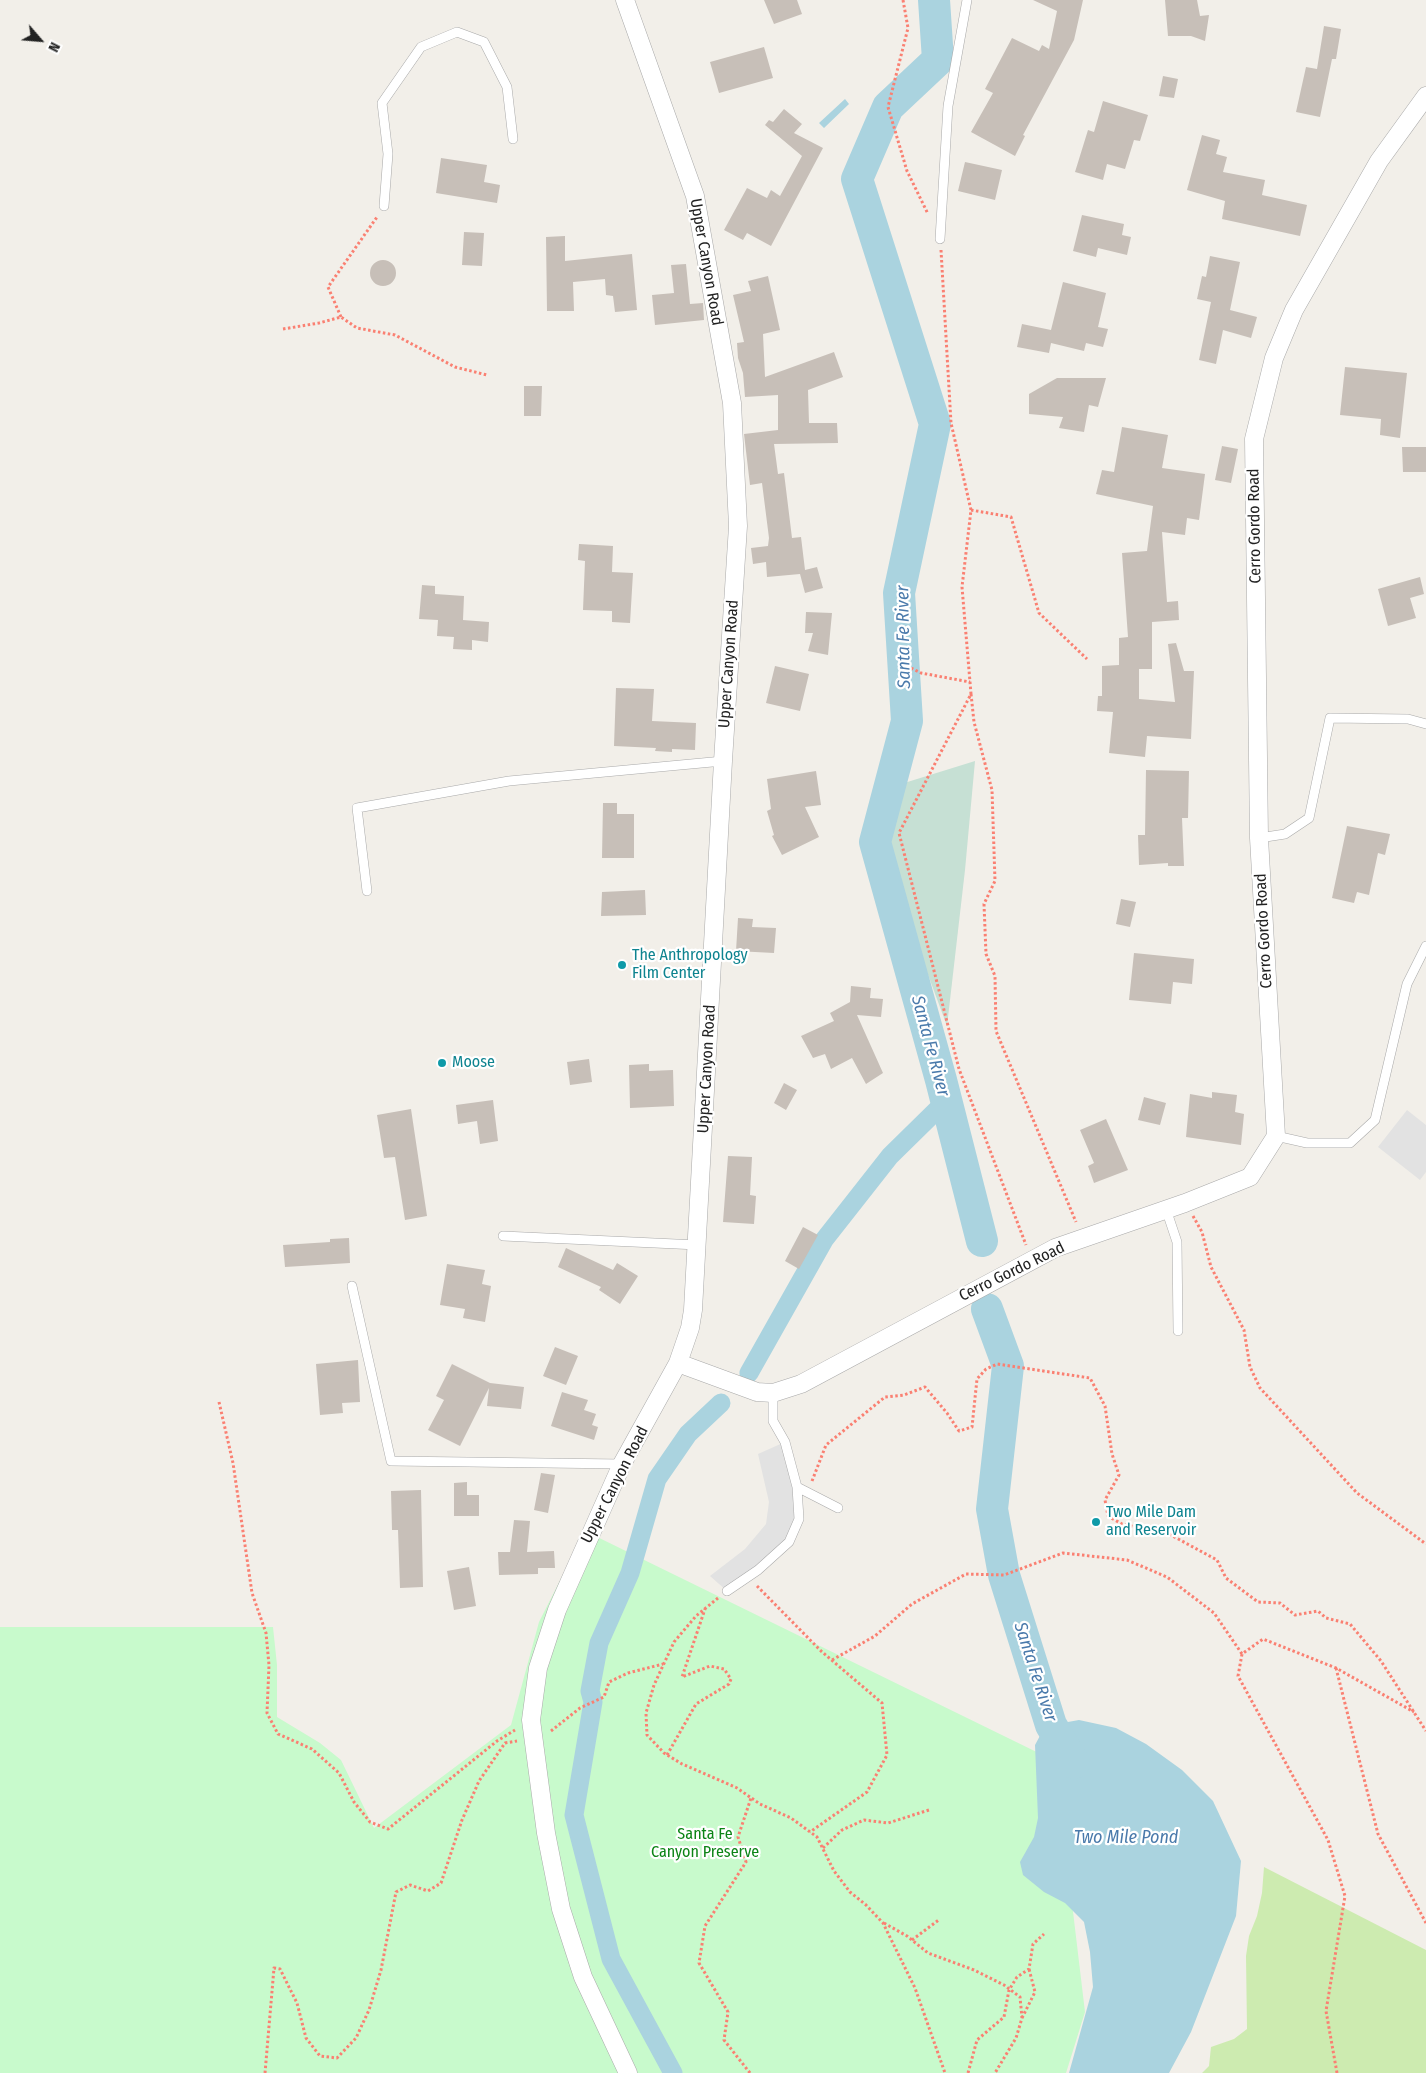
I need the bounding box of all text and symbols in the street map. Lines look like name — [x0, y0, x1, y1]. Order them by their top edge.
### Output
north arrow — [15, 15, 65, 65]
text: N — [44, 39, 63, 55]
street label: Upper Canyon Road — [685, 197, 727, 327]
street label: Cerro Gordo Road — [1244, 468, 1266, 584]
water label: Santa Fe River — [892, 585, 916, 689]
street label: Upper Canyon Road — [715, 599, 743, 729]
street label: Cerro Gordo Road — [1251, 873, 1277, 989]
place label: The Anthropology Film Center — [632, 946, 748, 984]
marker: The Anthropology Film Center — [616, 959, 628, 971]
water label: Santa Fe River — [906, 993, 954, 1099]
street label: Upper Canyon Road — [694, 1004, 720, 1134]
place label: Moose — [452, 1053, 495, 1073]
marker: Moose — [436, 1057, 448, 1069]
street label: Cerro Gordo Road — [956, 1238, 1068, 1306]
street label: Upper Canyon Road — [577, 1423, 653, 1547]
place label: Two Mile Dam and Reservoir — [1106, 1503, 1196, 1541]
marker: Two Mile Dam and Reservoir — [1090, 1516, 1102, 1528]
water label: Santa Fe River — [1009, 1620, 1061, 1724]
park label: Santa Fe Canyon Preserve — [651, 1825, 759, 1863]
water label: Two Mile Pond — [1074, 1827, 1178, 1849]

